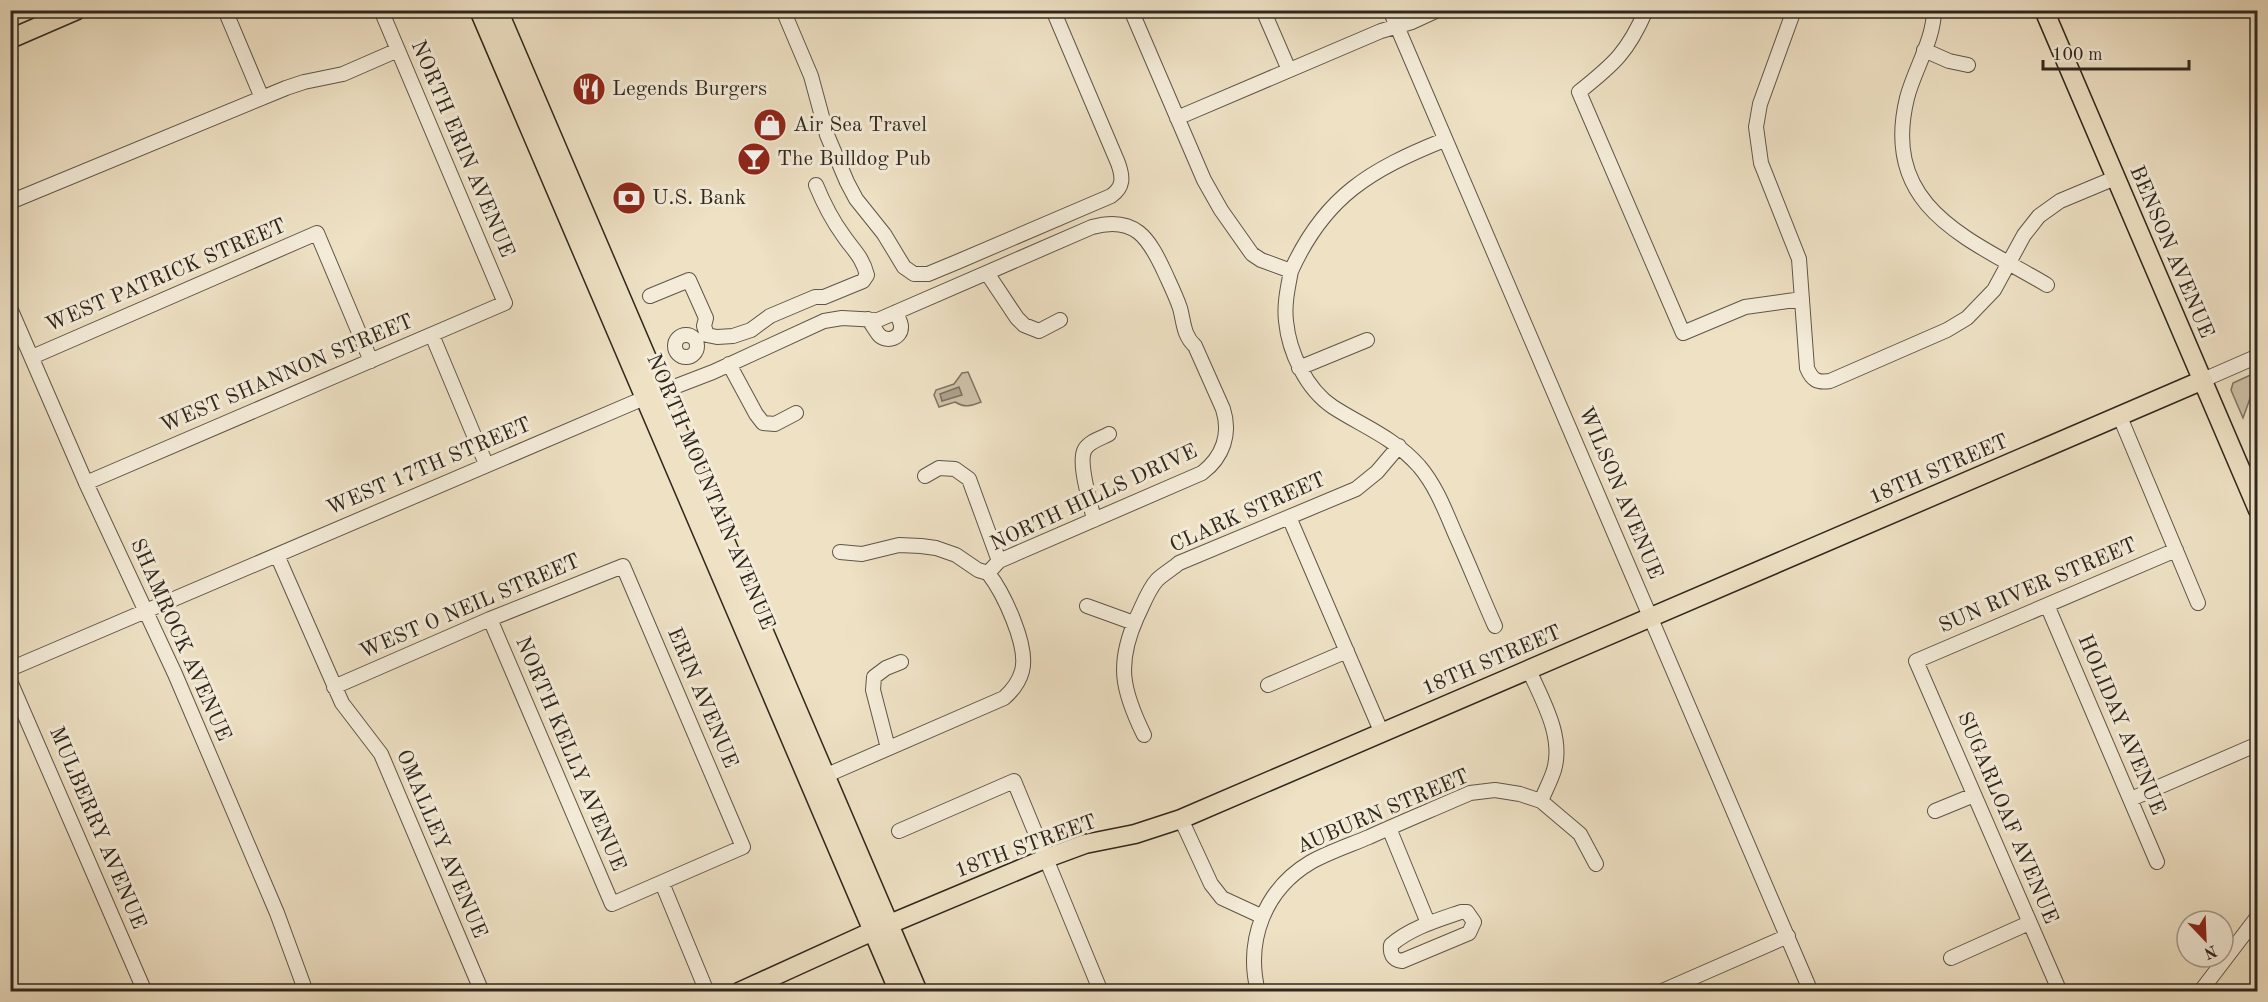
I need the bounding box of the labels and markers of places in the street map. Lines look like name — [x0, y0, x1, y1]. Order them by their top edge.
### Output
restaurant icon: Legends Burgers — [571, 71, 607, 107]
place label: Legends Burgers — [612, 79, 767, 100]
shop icon: Air Sea Travel — [752, 107, 788, 143]
place label: Air Sea Travel — [793, 115, 927, 136]
bar icon: The Bulldog Pub — [736, 141, 772, 177]
place label: The Bulldog Pub — [777, 149, 931, 170]
bank icon: U.S. Bank — [611, 180, 647, 216]
place label: U.S. Bank — [652, 188, 746, 209]

